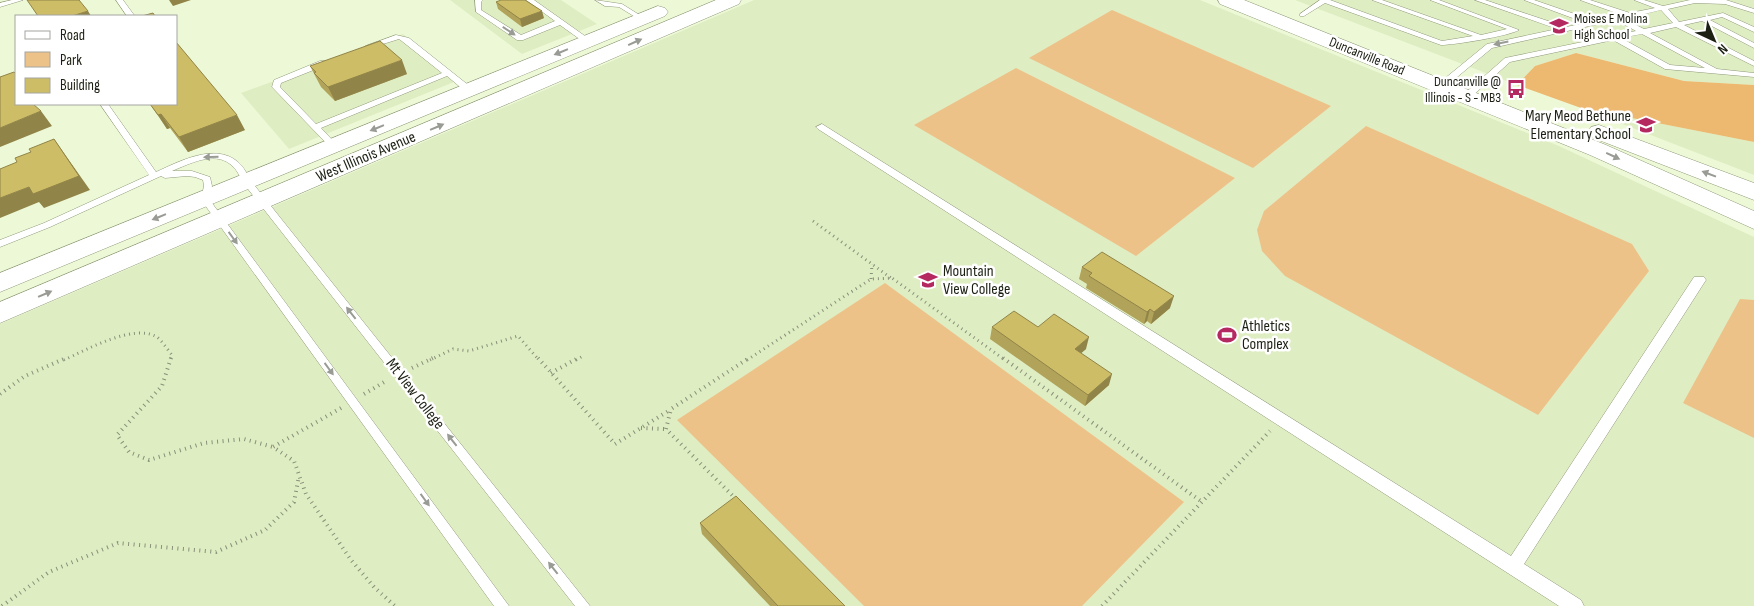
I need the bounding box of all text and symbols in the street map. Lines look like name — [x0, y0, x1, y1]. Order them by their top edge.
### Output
place label: Moises E Molina High School — [1574, 10, 1648, 43]
legend — [15, 15, 178, 105]
school or university icon: Moises E Molina High School — [1548, 15, 1570, 37]
north arrow — [1689, 15, 1739, 65]
text: Road — [60, 26, 85, 45]
one-way arrow — [502, 26, 515, 36]
street label: Duncanville Road — [1327, 33, 1407, 79]
one-way arrow — [628, 38, 642, 46]
one-way arrow — [1494, 39, 1509, 47]
text: N — [1714, 40, 1731, 58]
one-way arrow — [553, 48, 568, 56]
text: Park — [60, 51, 82, 70]
place label: Duncanville @ Illinois - S - MB3 — [1425, 73, 1501, 106]
text: Building — [60, 76, 100, 95]
bus stop icon: Duncanville @ Illinois - S - MB3 — [1505, 78, 1527, 100]
place label: Mary Meod Bethune Elementary School — [1525, 107, 1631, 144]
school or university icon: Mary Meod Bethune Elementary School — [1635, 114, 1657, 136]
one-way arrow — [430, 122, 444, 130]
one-way arrow — [370, 124, 384, 132]
street label: West Illinois Avenue — [313, 128, 419, 186]
one-way arrow — [202, 153, 218, 161]
one-way arrow — [1606, 153, 1620, 161]
one-way arrow — [1701, 170, 1716, 177]
one-way arrow — [152, 214, 167, 222]
one-way arrow — [228, 231, 238, 245]
place label: Mountain View College — [943, 262, 1010, 299]
school or university icon: Mountain View College — [917, 269, 939, 291]
one-way arrow — [38, 289, 52, 297]
one-way arrow — [346, 306, 356, 320]
place label: Athletics Complex — [1241, 317, 1290, 354]
sports icon: Athletics Complex — [1216, 324, 1238, 346]
street label: Mt View College — [382, 355, 448, 433]
one-way arrow — [324, 362, 334, 376]
one-way arrow — [446, 434, 457, 447]
one-way arrow — [420, 493, 430, 507]
one-way arrow — [547, 562, 558, 575]

